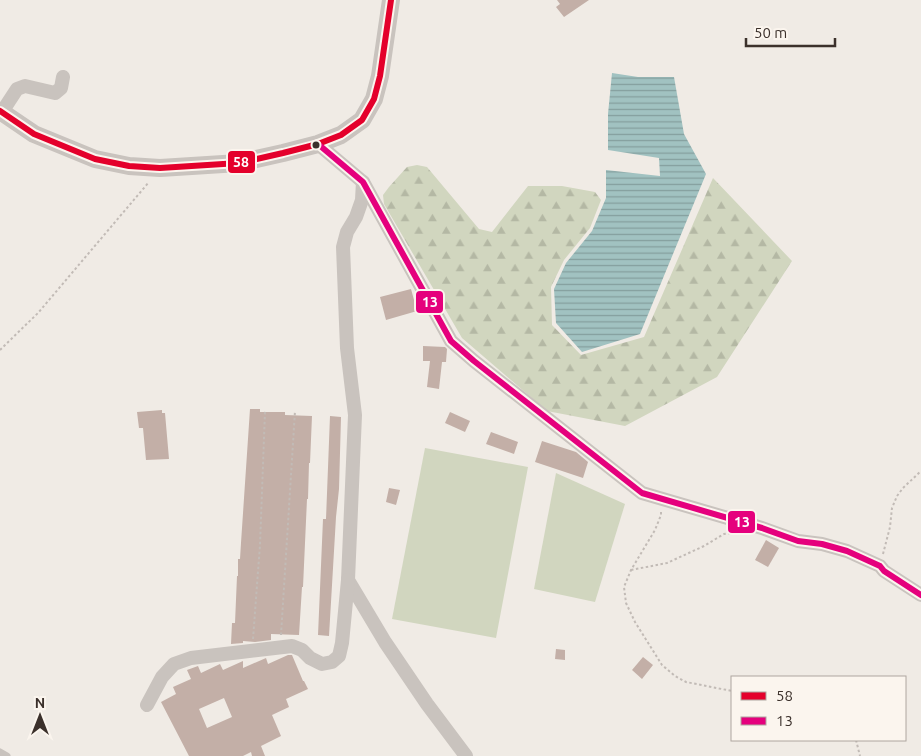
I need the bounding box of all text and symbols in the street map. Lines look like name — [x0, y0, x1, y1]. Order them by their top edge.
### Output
scale bar — [746, 15, 835, 47]
text: 50 m — [754, 24, 787, 41]
unlabelled marker — [311, 140, 321, 150]
line badge: 58 — [227, 150, 256, 174]
text: 58 — [233, 154, 249, 170]
line badge: 13 — [415, 290, 444, 314]
text: 13 — [422, 294, 438, 310]
line badge: 13 — [727, 510, 756, 534]
text: 13 — [734, 514, 750, 530]
legend — [731, 676, 906, 741]
text: 58 — [776, 687, 793, 704]
north arrow — [15, 691, 65, 741]
text: N — [35, 695, 45, 711]
text: 13 — [776, 712, 793, 729]

